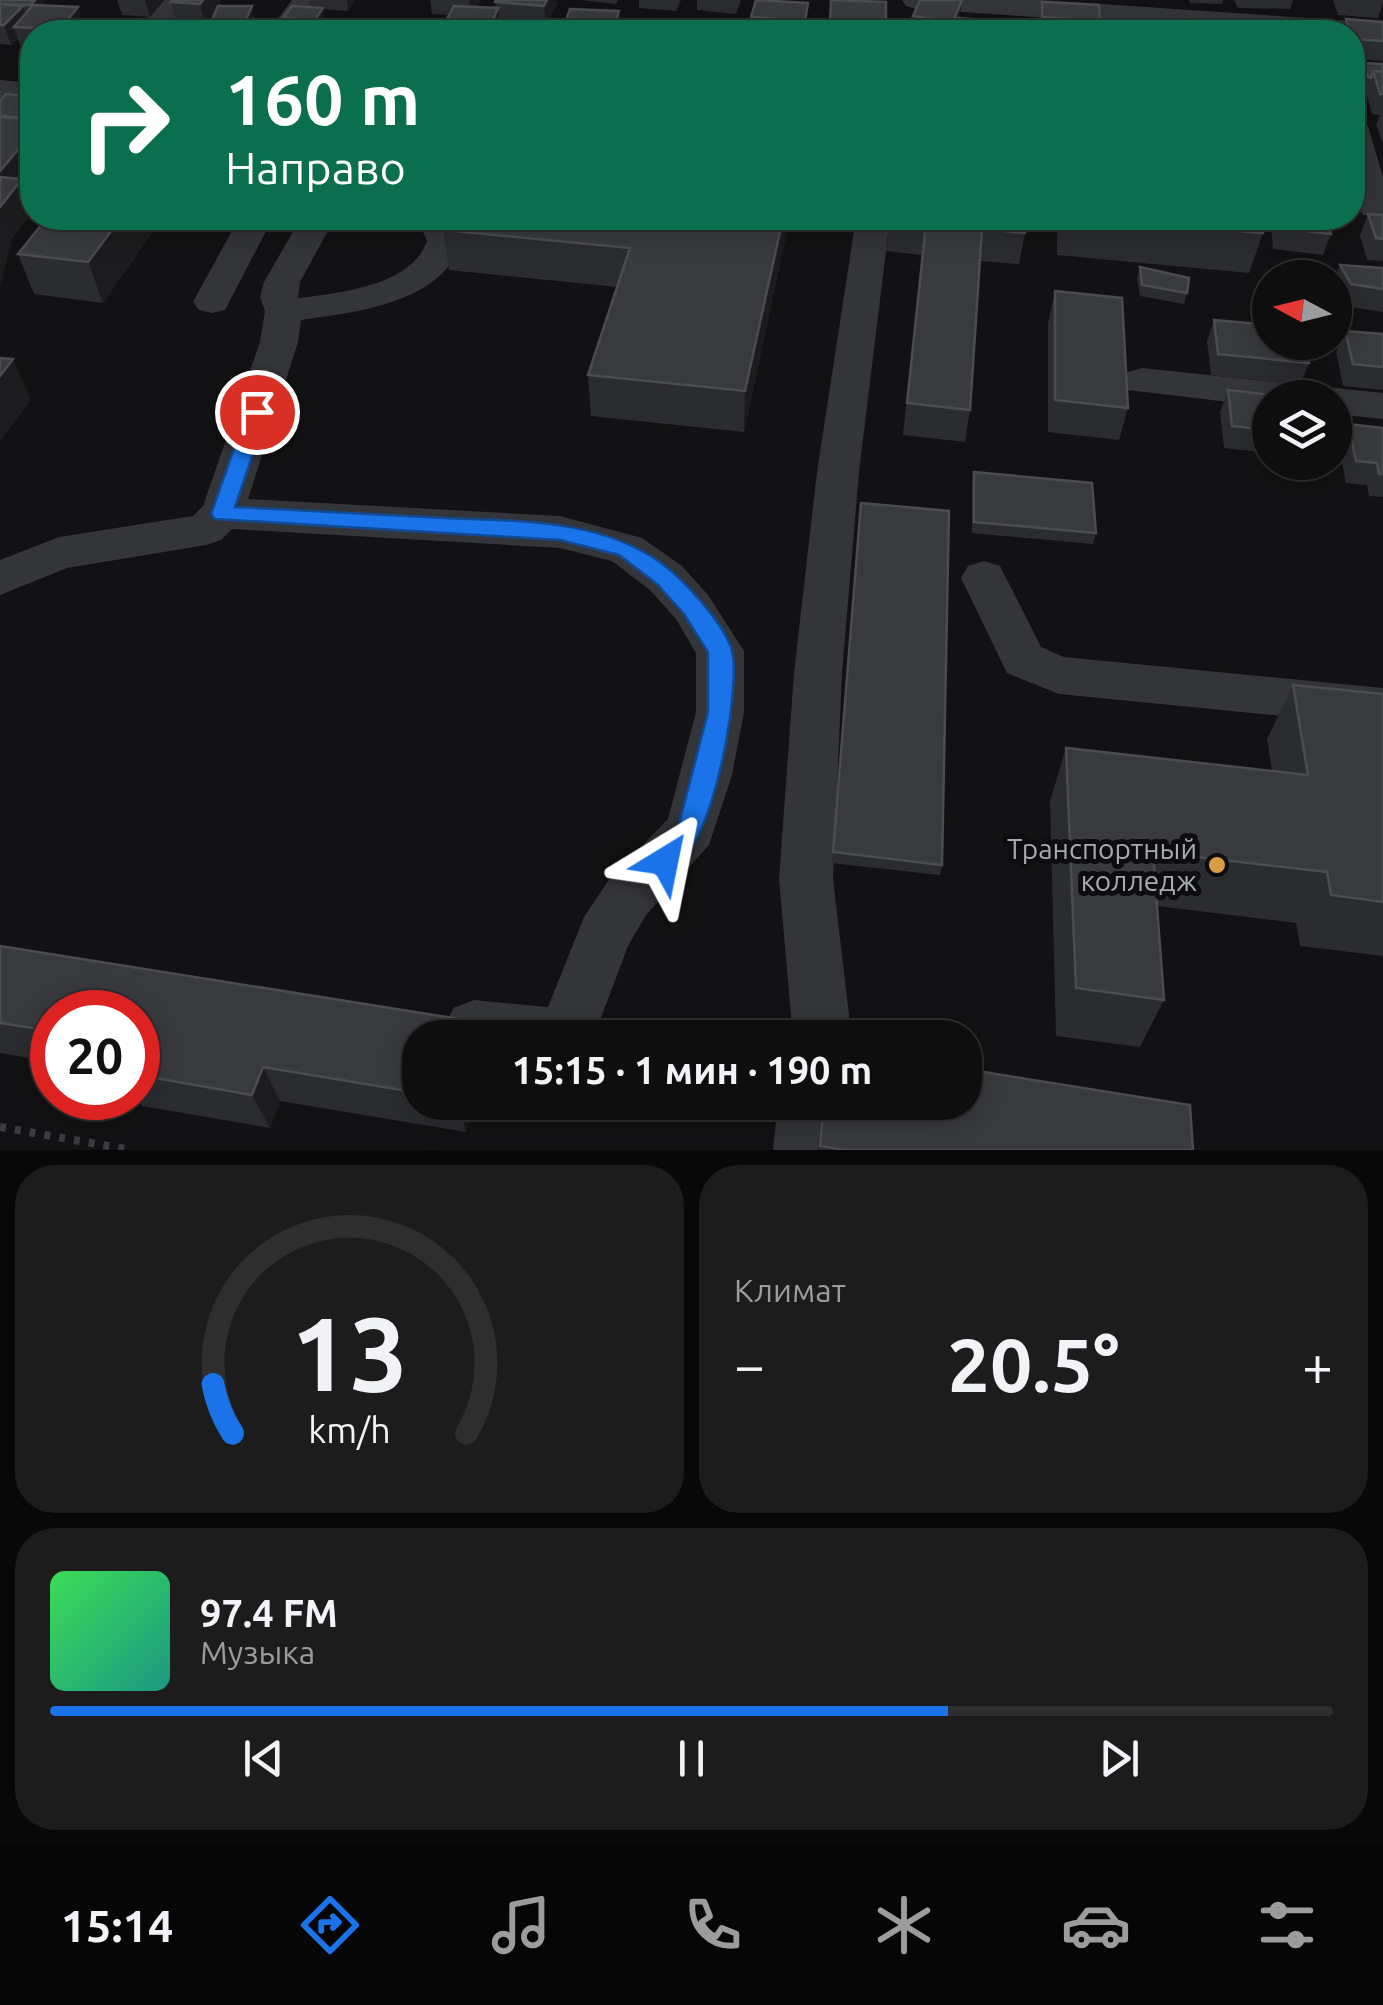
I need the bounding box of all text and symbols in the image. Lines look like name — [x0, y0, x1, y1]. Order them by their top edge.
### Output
icon: right — [60, 60, 190, 190]
text: 160 m — [225, 60, 420, 138]
text: Направо — [225, 142, 406, 193]
north arrow — [1252, 260, 1352, 360]
map controls — [1252, 260, 1352, 480]
pin — [215, 370, 300, 455]
button: layers — [1252, 380, 1352, 480]
icon: arrive — [230, 385, 285, 440]
position arrow — [613, 809, 717, 913]
place label: Транспортный колледж — [1007, 833, 1197, 896]
marker: Транспортный колледж — [1206, 854, 1228, 876]
speed limit sign: 20 — [30, 990, 160, 1120]
text: 15:15 · 1 мин · 190 m — [512, 1049, 872, 1091]
text: Климат — [734, 1272, 846, 1308]
text: 13 — [291, 1294, 408, 1411]
text: 20.5° — [948, 1322, 1119, 1406]
text: − — [734, 1334, 765, 1395]
text: + — [1302, 1334, 1333, 1395]
text: km/h — [308, 1410, 391, 1450]
text: 97.4 FM — [200, 1592, 338, 1634]
text: Музыка — [200, 1634, 315, 1670]
icon: previous — [236, 1731, 291, 1786]
icon: pause — [664, 1731, 719, 1786]
icon: next — [1092, 1731, 1147, 1786]
icon: directions — [295, 1890, 365, 1960]
icon: music — [486, 1890, 556, 1960]
icon: phone — [678, 1890, 748, 1960]
icon: climate — [869, 1890, 939, 1960]
icon: car — [1061, 1890, 1131, 1960]
icon: filters — [1252, 1890, 1322, 1960]
text: 15:14 — [61, 1900, 173, 1951]

